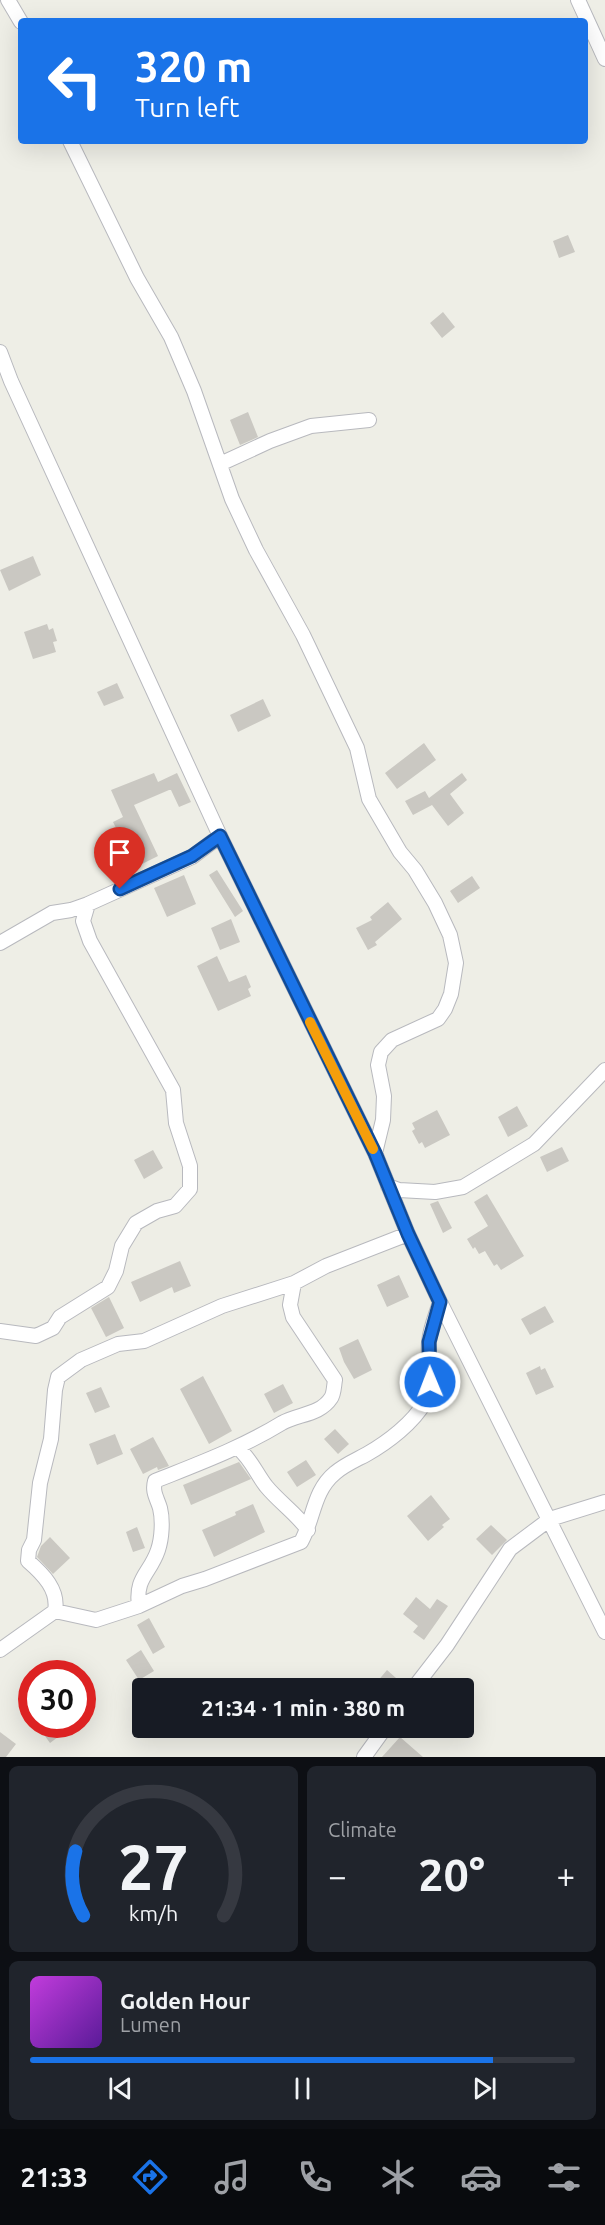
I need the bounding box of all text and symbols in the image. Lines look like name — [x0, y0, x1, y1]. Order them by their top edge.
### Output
icon: left — [36, 42, 114, 120]
text: 320 m — [135, 43, 252, 90]
text: Turn left — [135, 92, 239, 122]
pin — [94, 827, 145, 889]
icon: arrive — [103, 836, 136, 869]
position arrow — [398, 1350, 462, 1414]
speed limit sign: 30 — [18, 1660, 96, 1738]
text: 21:34 · 1 min · 380 m — [201, 1695, 405, 1720]
text: Climate — [328, 1818, 397, 1841]
text: 27 — [118, 1832, 189, 1902]
text: 20° — [418, 1849, 485, 1900]
text: − — [328, 1857, 347, 1894]
text: + — [556, 1857, 575, 1894]
text: km/h — [129, 1901, 178, 1925]
text: Golden Hour — [120, 1988, 250, 2013]
text: Lumen — [120, 2013, 181, 2036]
icon: previous — [104, 2072, 137, 2105]
icon: pause — [286, 2072, 319, 2105]
icon: next — [468, 2072, 501, 2105]
icon: directions — [129, 2156, 171, 2198]
icon: music — [211, 2156, 253, 2198]
icon: phone — [294, 2156, 336, 2198]
icon: climate — [377, 2156, 419, 2198]
icon: car — [460, 2156, 502, 2198]
icon: filters — [543, 2156, 585, 2198]
text: 21:33 — [20, 2162, 88, 2192]

